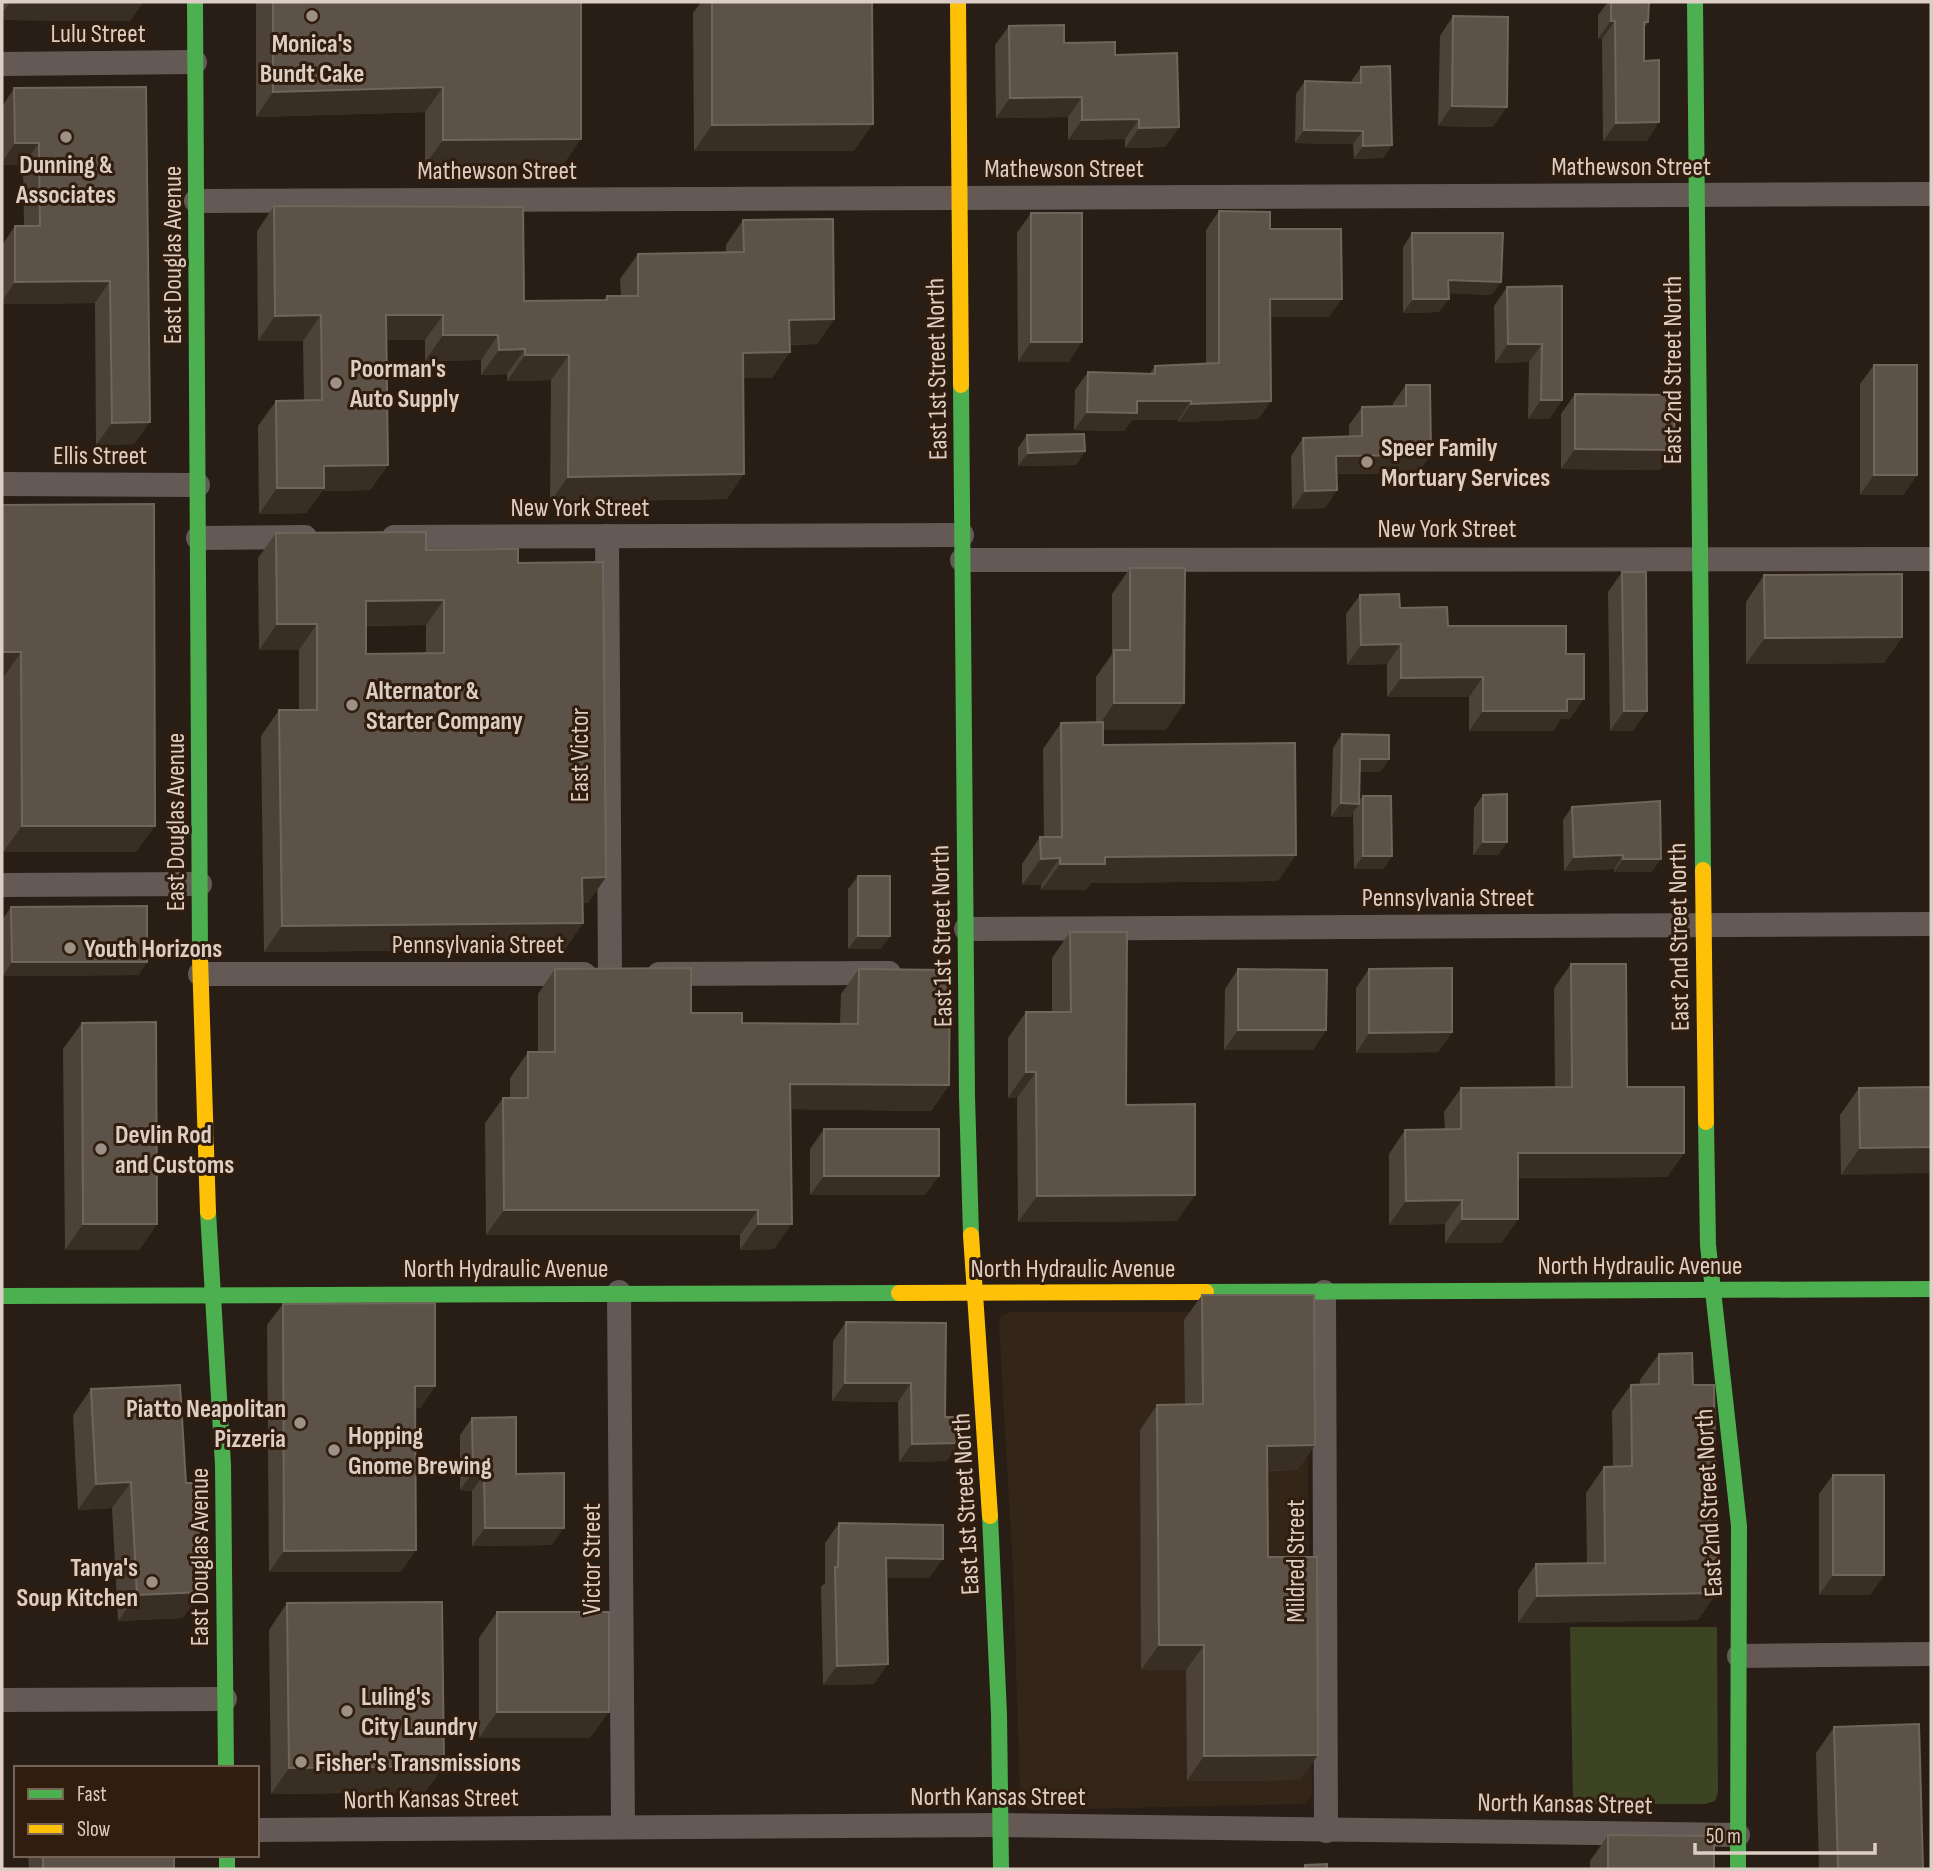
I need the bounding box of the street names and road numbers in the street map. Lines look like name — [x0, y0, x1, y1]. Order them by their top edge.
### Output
street label: Lulu Street — [50, 19, 146, 50]
street label: Mathewson Street — [1551, 152, 1711, 183]
street label: Mathewson Street — [984, 154, 1144, 185]
street label: Mathewson Street — [417, 156, 577, 187]
street label: East Douglas Avenue — [158, 166, 189, 344]
street label: East 2nd Street North — [1658, 276, 1689, 464]
street label: East 1st Street North — [920, 278, 955, 460]
street label: Ellis Street — [53, 441, 147, 472]
street label: New York Street — [510, 493, 650, 524]
street label: New York Street — [1377, 514, 1517, 545]
street label: East Victor — [565, 707, 596, 802]
street label: East Douglas Avenue — [161, 733, 192, 911]
street label: East 2nd Street North — [1662, 843, 1697, 1031]
street label: East 1st Street North — [925, 845, 960, 1027]
street label: Pennsylvania Street — [1362, 883, 1534, 914]
street label: Pennsylvania Street — [392, 930, 564, 961]
street label: North Hydraulic Avenue — [1537, 1251, 1743, 1282]
street label: North Hydraulic Avenue — [403, 1254, 609, 1285]
street label: North Hydraulic Avenue — [970, 1254, 1176, 1285]
street label: East 2nd Street North — [1689, 1408, 1730, 1598]
street label: East 1st Street North — [946, 1412, 987, 1596]
street label: East Douglas Avenue — [185, 1468, 216, 1646]
street label: Mildred Street — [1281, 1499, 1312, 1623]
street label: Victor Street — [577, 1503, 608, 1615]
street label: North Kansas Street — [343, 1782, 519, 1817]
street label: North Kansas Street — [910, 1782, 1086, 1813]
street label: North Kansas Street — [1477, 1787, 1653, 1822]

